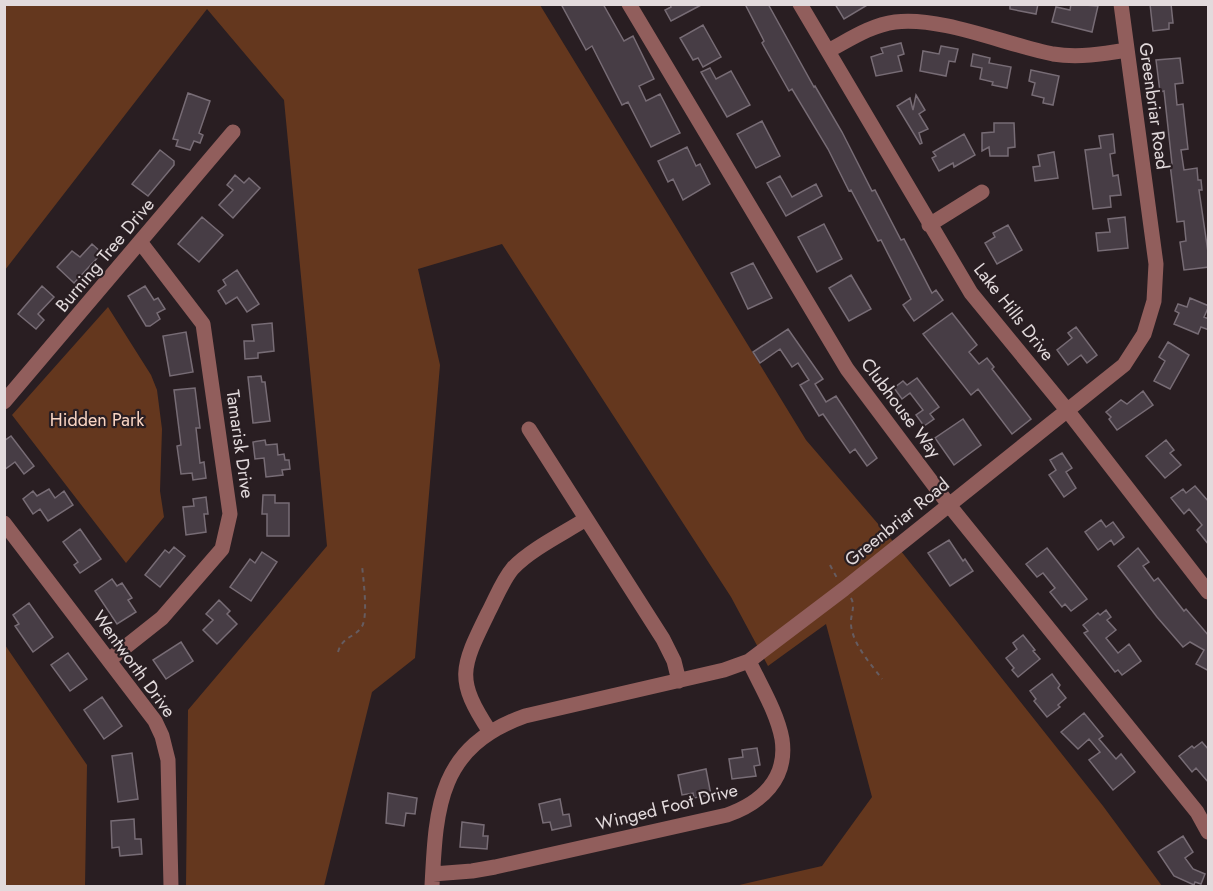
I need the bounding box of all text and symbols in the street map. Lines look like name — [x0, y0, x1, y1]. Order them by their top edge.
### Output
street label: Greenbriar Road — [1132, 41, 1176, 171]
street label: Burning Tree Drive — [49, 192, 161, 318]
street label: Lake Hills Drive — [968, 258, 1060, 366]
street label: Clubhouse Way — [855, 353, 947, 464]
street label: Tamarisk Drive — [220, 388, 260, 500]
park label: Hidden Park — [50, 407, 144, 433]
street label: Greenbriar Road — [839, 472, 955, 572]
street label: Wentworth Drive — [86, 605, 182, 723]
street label: Winged Foot Drive — [594, 777, 740, 837]

